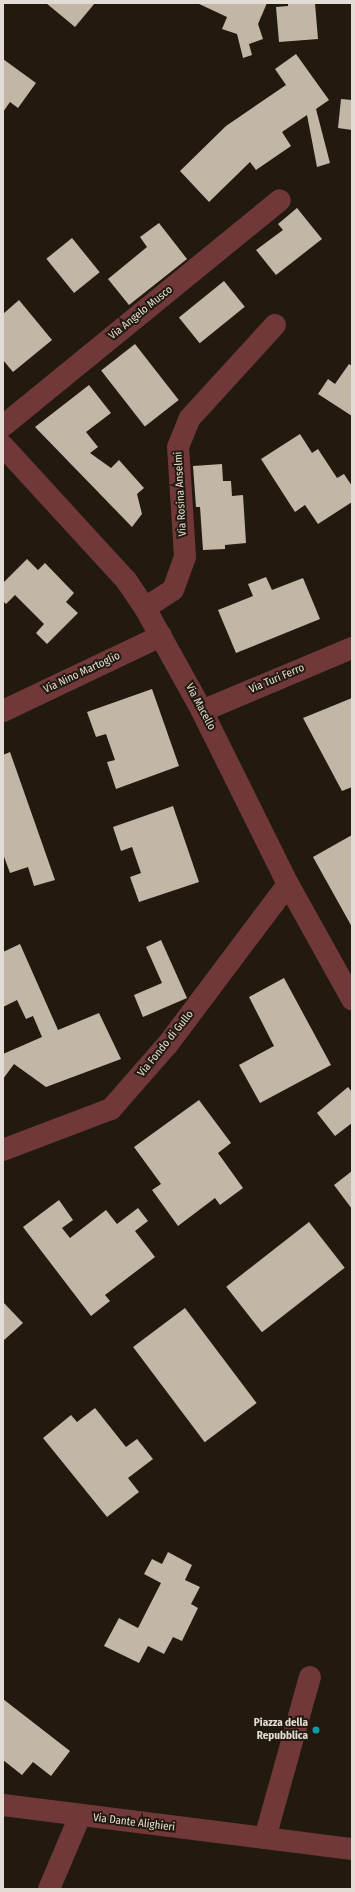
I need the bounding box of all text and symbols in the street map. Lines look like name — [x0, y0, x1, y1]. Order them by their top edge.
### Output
street label: Via Angelo Musco — [106, 283, 176, 343]
street label: Via Rosina Anselmi — [172, 451, 190, 537]
street label: Via Nino Martoglio — [42, 650, 122, 696]
street label: Via Turi Ferro — [247, 661, 307, 697]
street label: Via Macello — [182, 681, 218, 733]
street label: Via Fondo di Gullo — [135, 1008, 197, 1080]
place label: Piazza della Repubblica — [254, 1717, 308, 1743]
marker: Piazza della Repubblica — [311, 1725, 321, 1735]
street label: Via Dante Alighieri — [92, 1811, 176, 1835]

